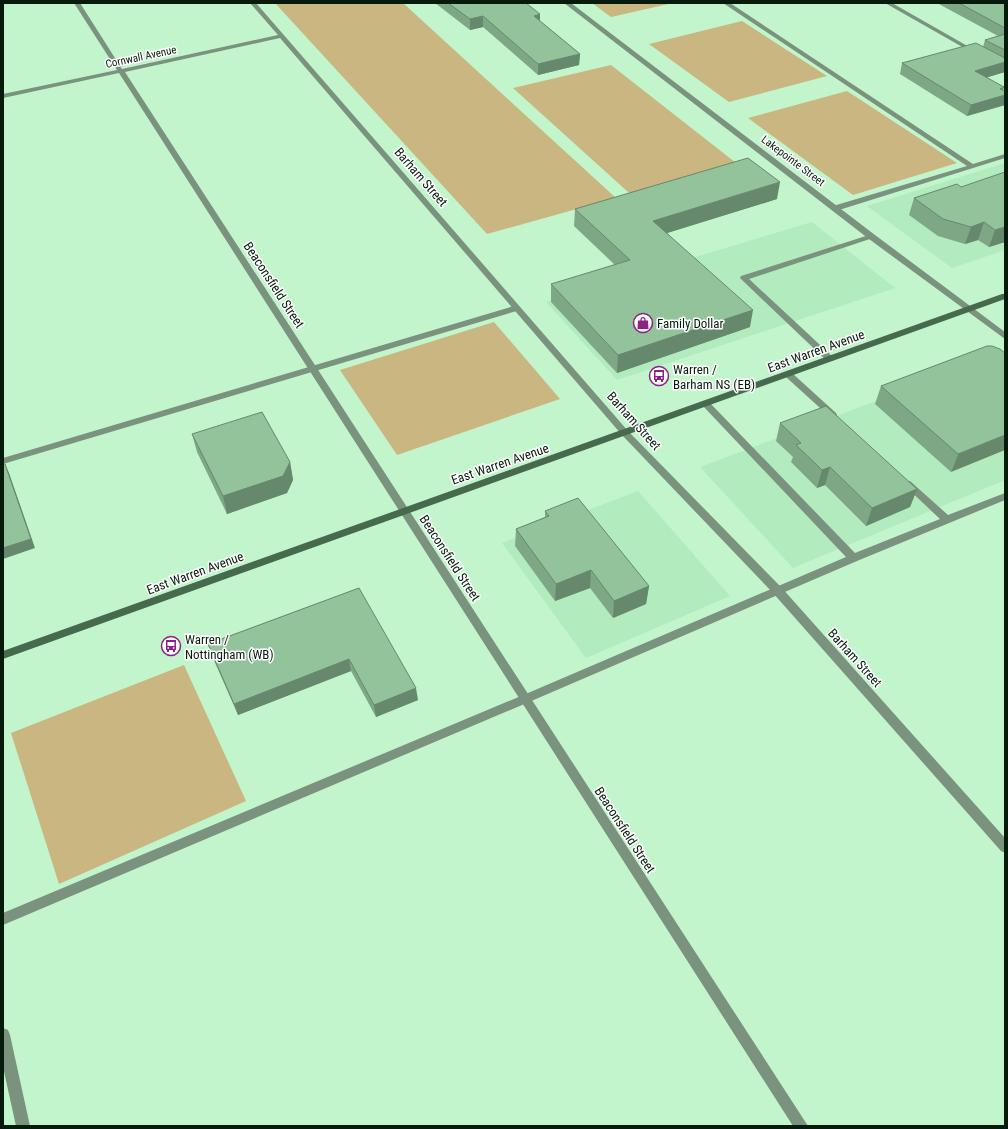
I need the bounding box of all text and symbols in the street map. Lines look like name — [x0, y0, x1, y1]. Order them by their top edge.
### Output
street label: Cornwall Avenue — [104, 43, 178, 71]
street label: Lakepointe Street — [759, 133, 827, 189]
street label: Barham Street — [391, 145, 451, 210]
street label: Beaconsfield Street — [241, 239, 307, 331]
shop icon: Family Dollar — [632, 312, 654, 334]
place label: Family Dollar — [657, 316, 724, 331]
street label: East Warren Avenue — [766, 327, 866, 375]
place label: Warren / Barham NS (EB) — [673, 362, 755, 392]
bus stop icon: Warren / Barham NS (EB) — [648, 365, 670, 387]
street label: Barham Street — [604, 389, 664, 453]
street label: East Warren Avenue — [449, 440, 551, 488]
street label: Beaconsfield Street — [417, 512, 483, 604]
street label: East Warren Avenue — [145, 549, 245, 597]
street label: Barham Street — [825, 626, 885, 690]
place label: Warren / Nottingham (WB) — [185, 632, 274, 662]
bus stop icon: Warren / Nottingham (WB) — [160, 635, 182, 657]
street label: Beaconsfield Street — [592, 784, 658, 876]

